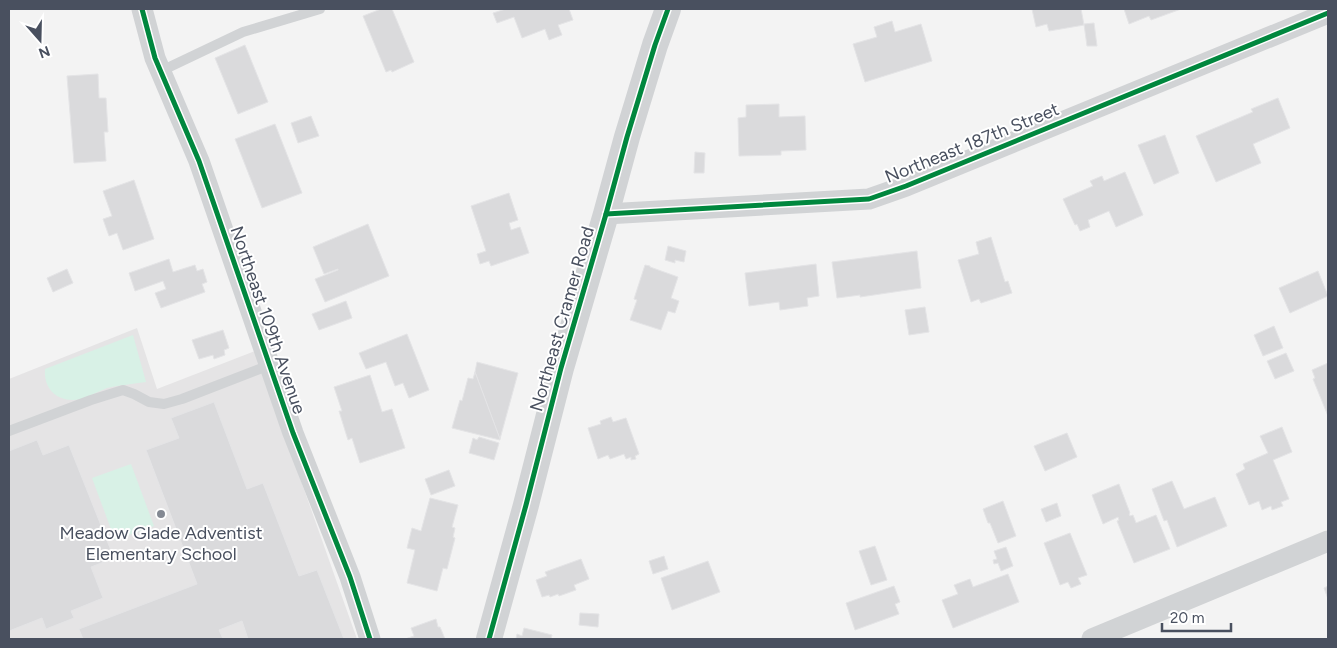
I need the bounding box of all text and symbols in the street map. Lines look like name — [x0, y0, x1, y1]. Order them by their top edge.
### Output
north arrow — [15, 15, 65, 65]
text: N — [36, 42, 52, 62]
street label: Northeast 187th Street — [882, 98, 1062, 188]
street label: Northeast 109th Avenue — [225, 223, 311, 417]
street label: Northeast Cramer Road — [525, 224, 599, 414]
marker: Meadow Glade Adventist Elementary School — [155, 508, 167, 520]
place label: Meadow Glade Adventist Elementary School — [60, 522, 263, 565]
scale bar — [1162, 600, 1231, 632]
text: 20 m — [1170, 609, 1204, 627]

